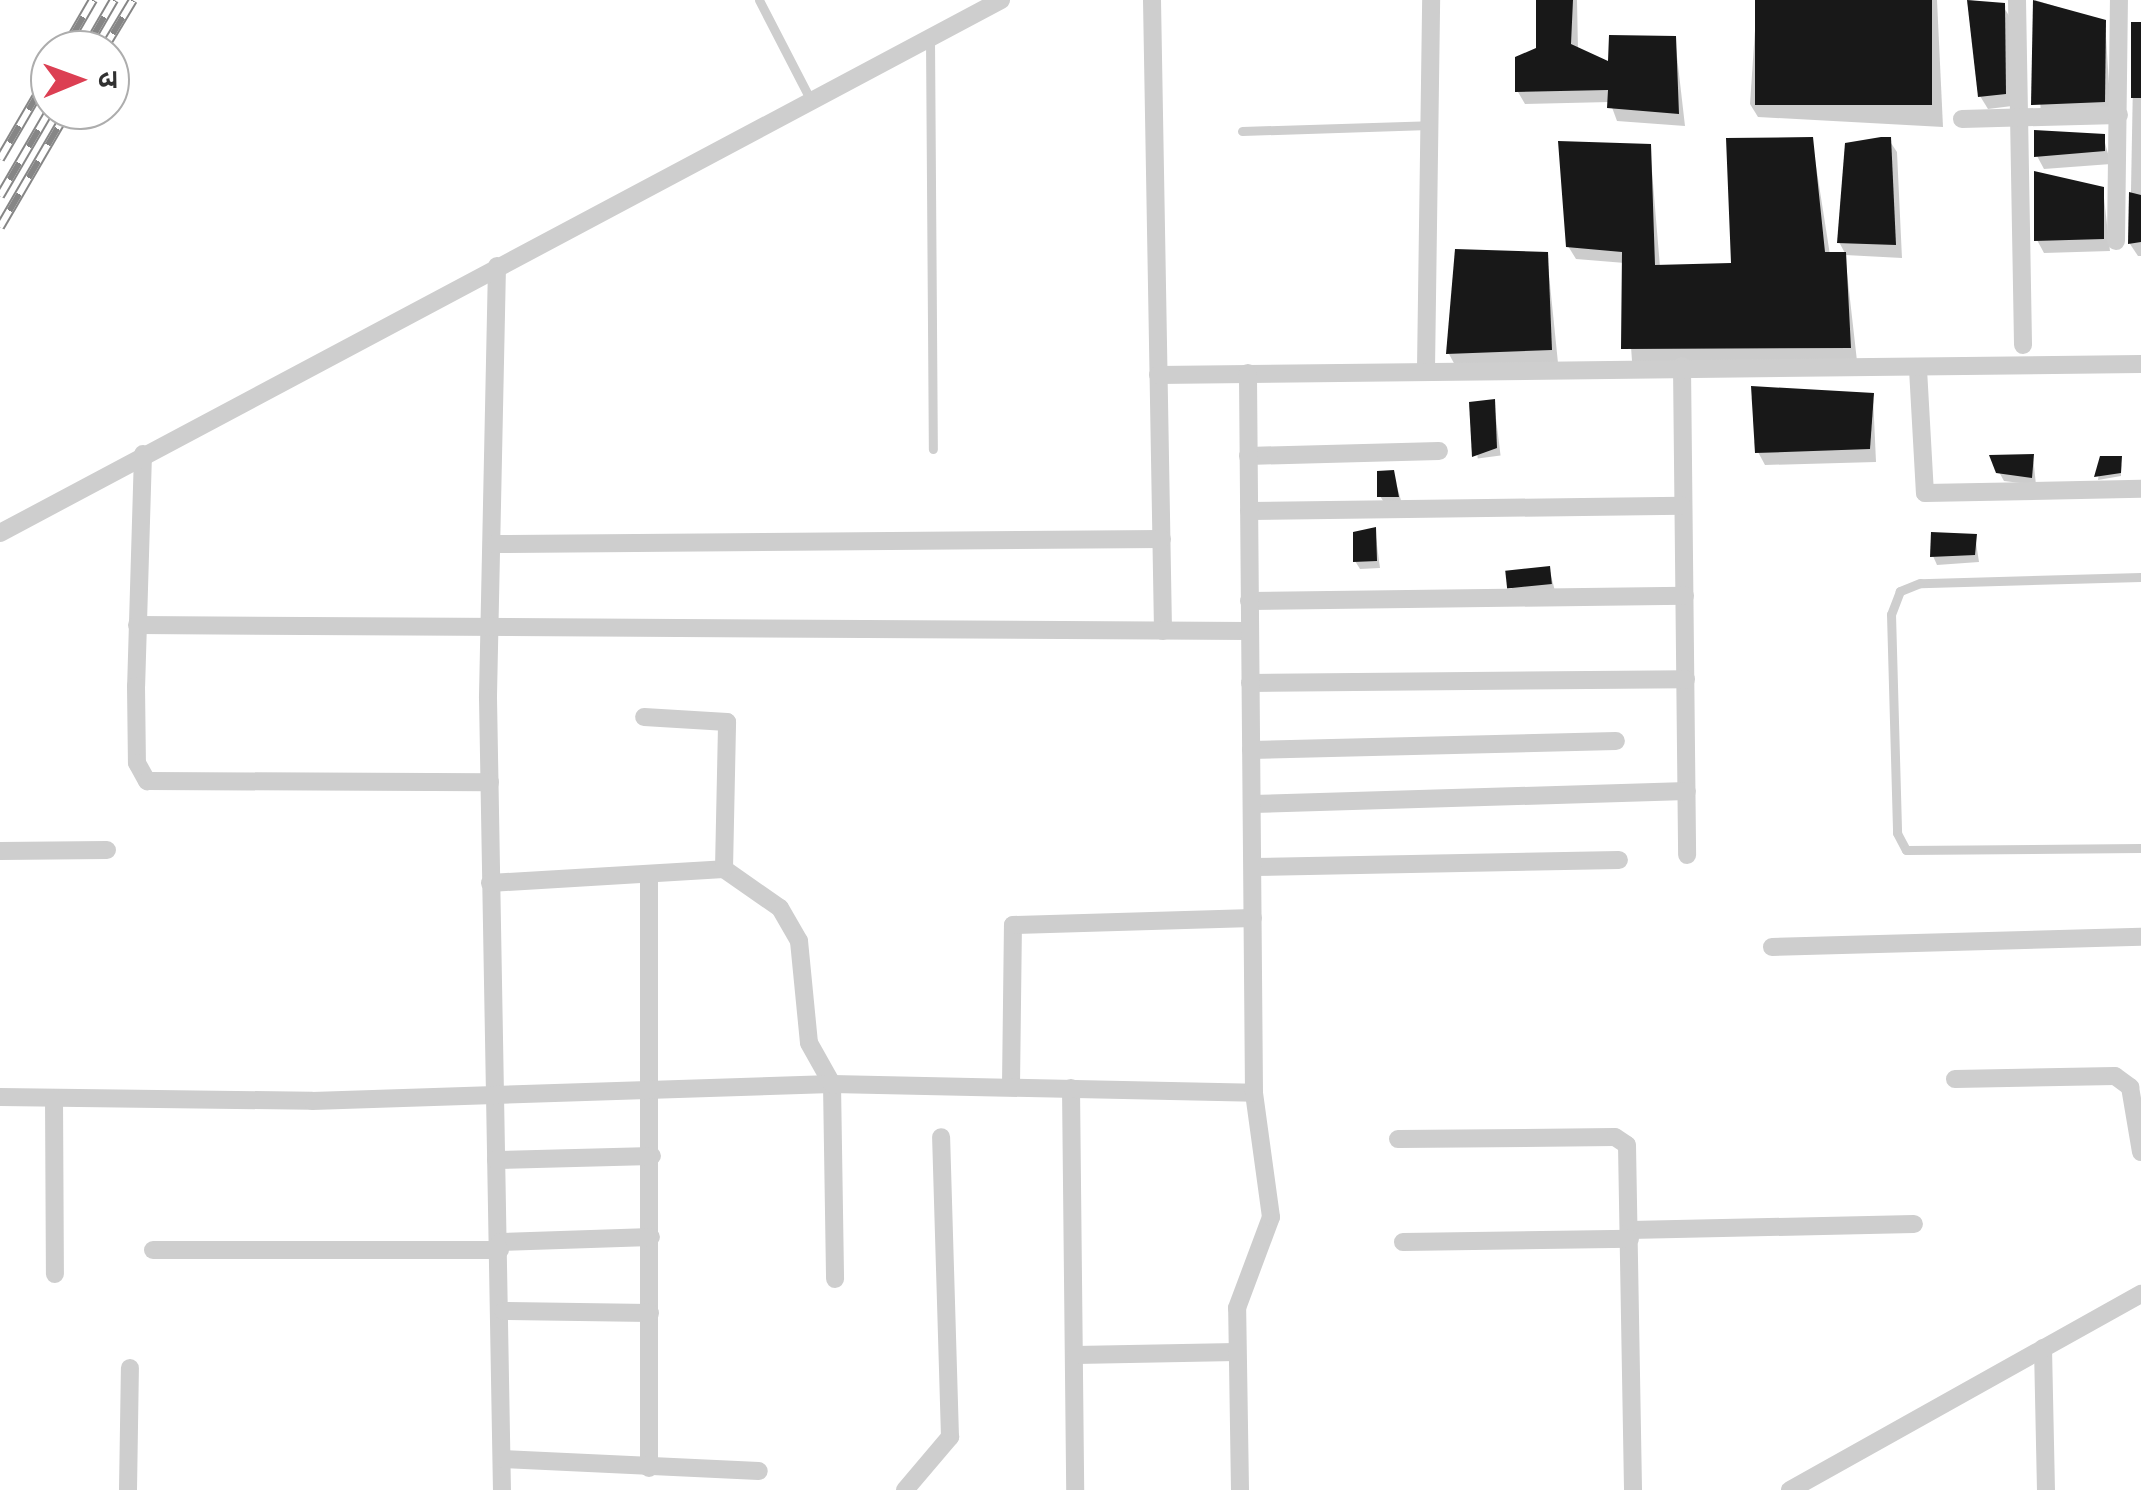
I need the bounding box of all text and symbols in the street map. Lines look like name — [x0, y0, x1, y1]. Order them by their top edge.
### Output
north arrow — [30, 30, 130, 130]
text: उ — [92, 71, 125, 88]

